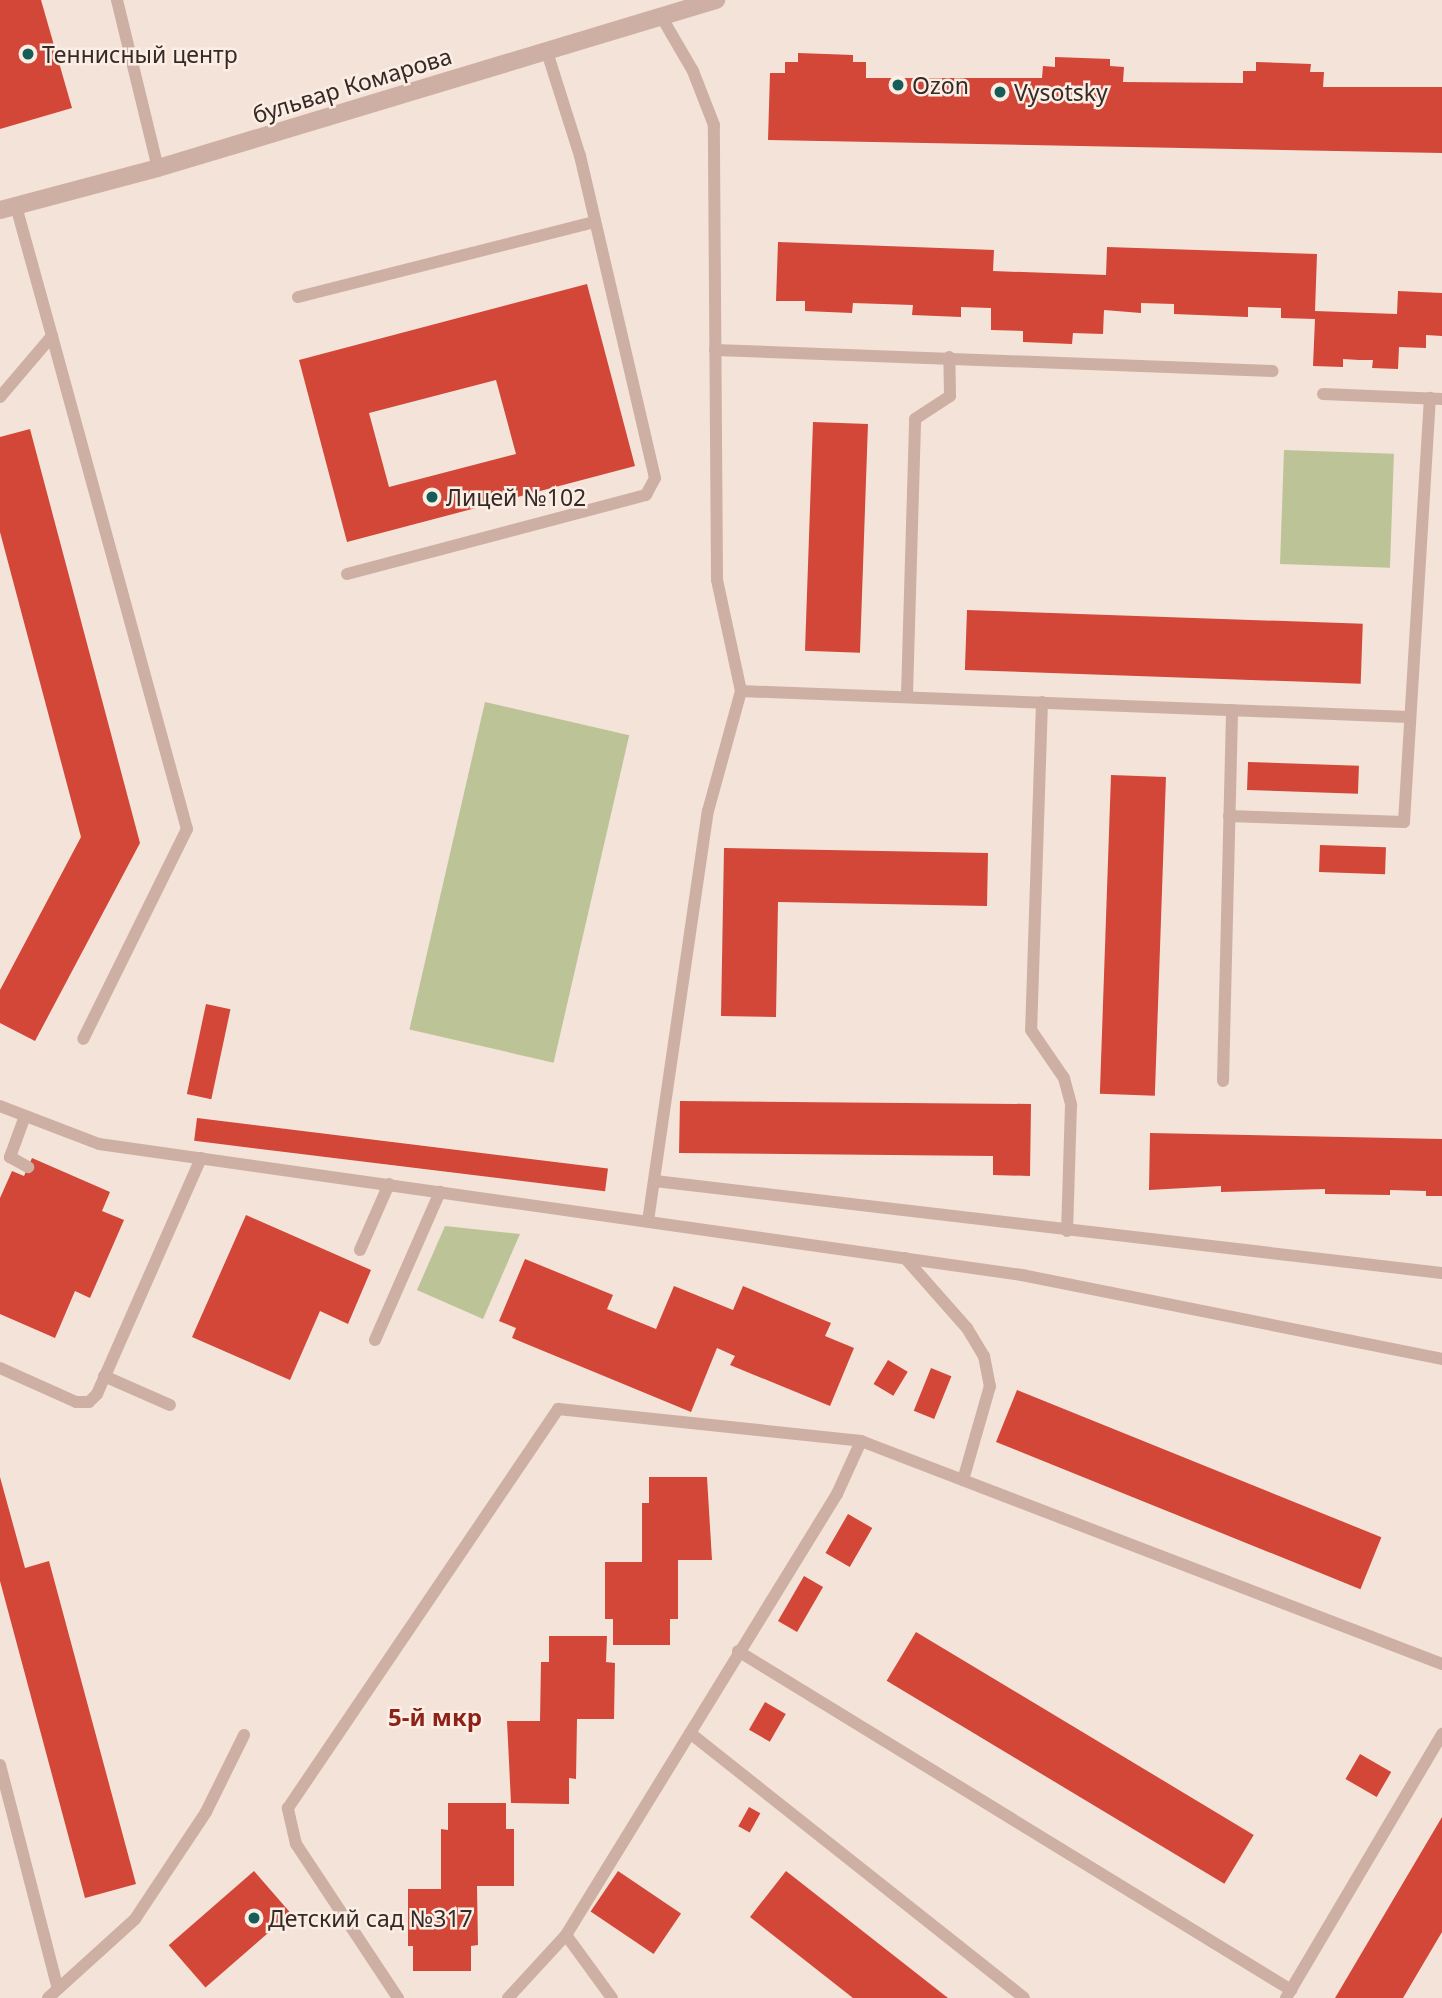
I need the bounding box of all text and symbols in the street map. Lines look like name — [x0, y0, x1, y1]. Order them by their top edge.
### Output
place label: Теннисный центр — [42, 40, 238, 68]
street label: бульвар Комарова — [249, 42, 455, 128]
marker: Теннисный центр — [20, 46, 36, 62]
place label: Ozon — [912, 71, 969, 99]
marker: Ozon — [890, 77, 906, 93]
place label: Vysotsky — [1014, 78, 1108, 106]
marker: Vysotsky — [992, 84, 1008, 100]
place label: Лицей №102 — [446, 483, 586, 511]
marker: Лицей №102 — [424, 489, 440, 505]
district label: 5-й мкр — [388, 1703, 482, 1731]
place label: Детский сад №317 — [268, 1904, 473, 1932]
marker: Детский сад №317 — [246, 1910, 262, 1926]

